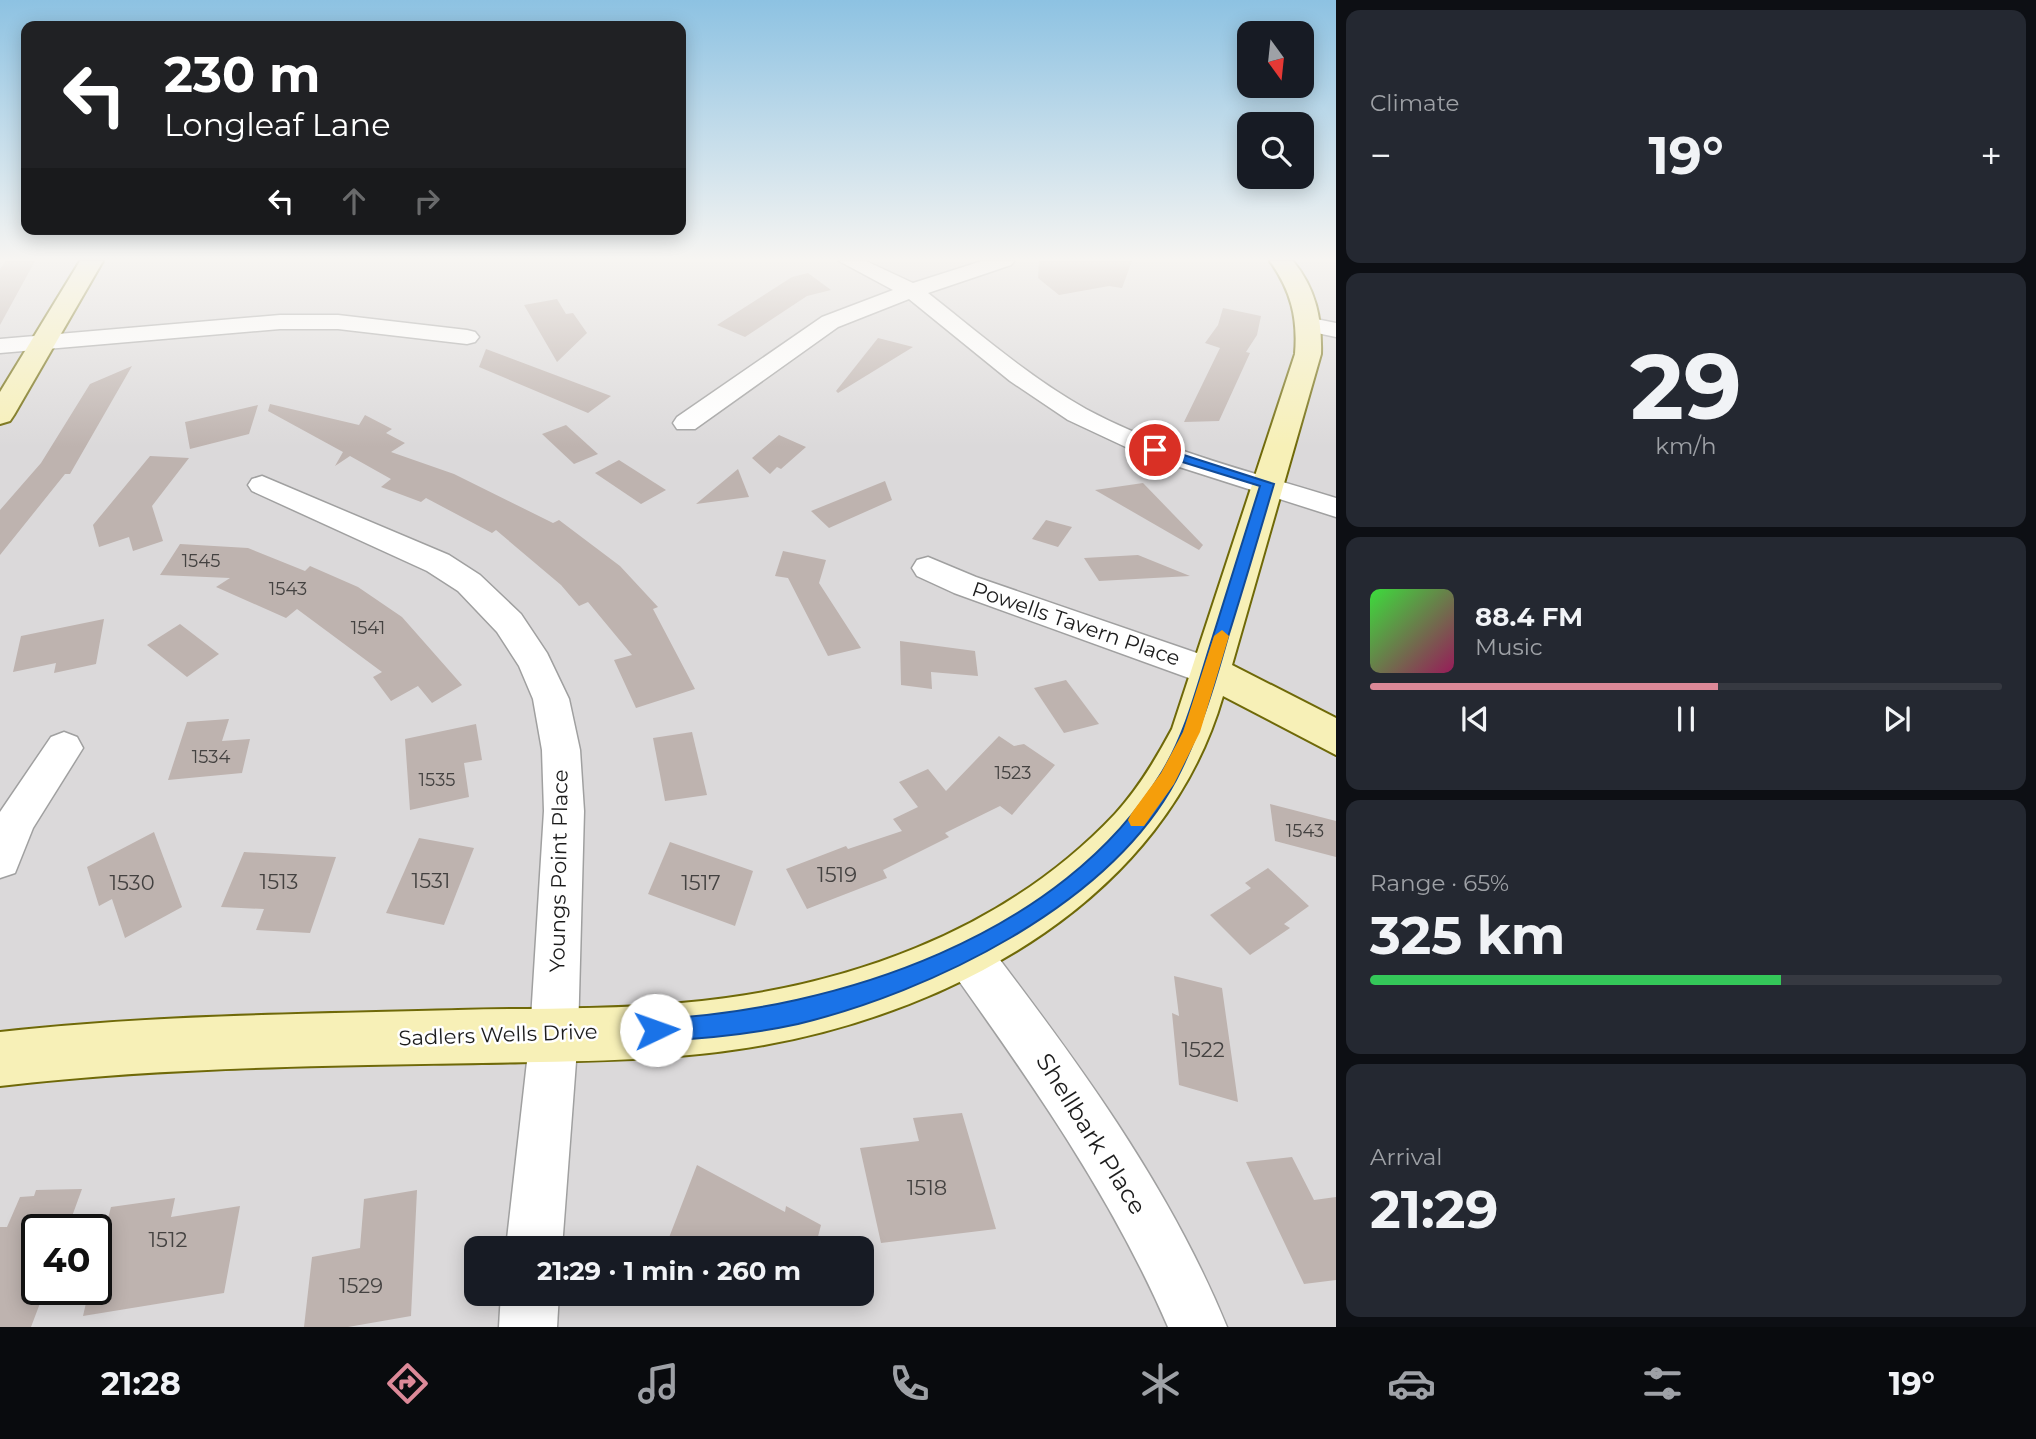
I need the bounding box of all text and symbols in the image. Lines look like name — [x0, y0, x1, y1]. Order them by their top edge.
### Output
north arrow — [1237, 21, 1314, 98]
map controls — [1237, 21, 1314, 189]
text: 230 m — [164, 45, 320, 104]
icon: left — [49, 49, 140, 140]
text: Climate — [1370, 89, 1459, 117]
text: Longleaf Lane — [164, 105, 390, 144]
button: search — [1237, 112, 1314, 189]
text: 19° — [1648, 124, 1724, 187]
text: − — [1370, 132, 1392, 179]
text: + — [1980, 132, 2002, 179]
icon: left — [262, 182, 300, 220]
icon: ahead — [335, 182, 373, 220]
icon: right — [408, 182, 446, 220]
text: 29 — [1630, 331, 1742, 442]
pin — [1125, 420, 1185, 480]
icon: arrive — [1136, 431, 1174, 469]
text: km/h — [1655, 432, 1717, 460]
house number: 1545 — [182, 550, 220, 572]
street label: Powells Tavern Place — [969, 576, 1183, 671]
house number: 1543 — [269, 578, 307, 600]
text: 88.4 FM — [1475, 601, 1583, 633]
house number: 1541 — [351, 617, 385, 639]
text: Music — [1475, 633, 1543, 661]
icon: previous — [1456, 700, 1494, 738]
icon: pause — [1667, 700, 1705, 738]
icon: next — [1878, 700, 1916, 738]
house number: 1534 — [192, 746, 230, 768]
house number: 1523 — [995, 762, 1031, 784]
house number: 1535 — [419, 769, 455, 791]
street label: Youngs Point Place — [544, 769, 573, 973]
house number: 1543 — [1286, 820, 1324, 842]
house number: 1519 — [817, 862, 857, 887]
house number: 1531 — [412, 868, 450, 893]
house number: 1513 — [260, 869, 298, 894]
text: Range · 65% — [1370, 869, 1509, 897]
house number: 1530 — [109, 870, 155, 895]
house number: 1517 — [681, 870, 721, 895]
text: 325 km — [1370, 904, 1565, 967]
position arrow — [619, 993, 693, 1067]
street label: Sadlers Wells Drive — [398, 1019, 598, 1050]
house number: 1522 — [1181, 1037, 1225, 1062]
street label: Shellbark Place — [1030, 1048, 1153, 1220]
text: Arrival — [1370, 1143, 1443, 1171]
house number: 1518 — [907, 1175, 947, 1200]
text: 21:29 — [1370, 1178, 1499, 1241]
speed limit sign: 40 — [21, 1214, 112, 1305]
house number: 1512 — [149, 1227, 188, 1252]
text: 21:29 · 1 min · 260 m — [537, 1255, 801, 1287]
house number: 1529 — [339, 1273, 383, 1298]
icon: directions — [383, 1359, 432, 1408]
icon: music — [634, 1359, 683, 1408]
icon: phone — [885, 1359, 934, 1408]
icon: climate — [1136, 1359, 1185, 1408]
icon: car — [1387, 1359, 1436, 1408]
icon: filters — [1638, 1359, 1687, 1408]
text: 21:28 — [101, 1364, 181, 1403]
text: 19° — [1889, 1364, 1935, 1403]

